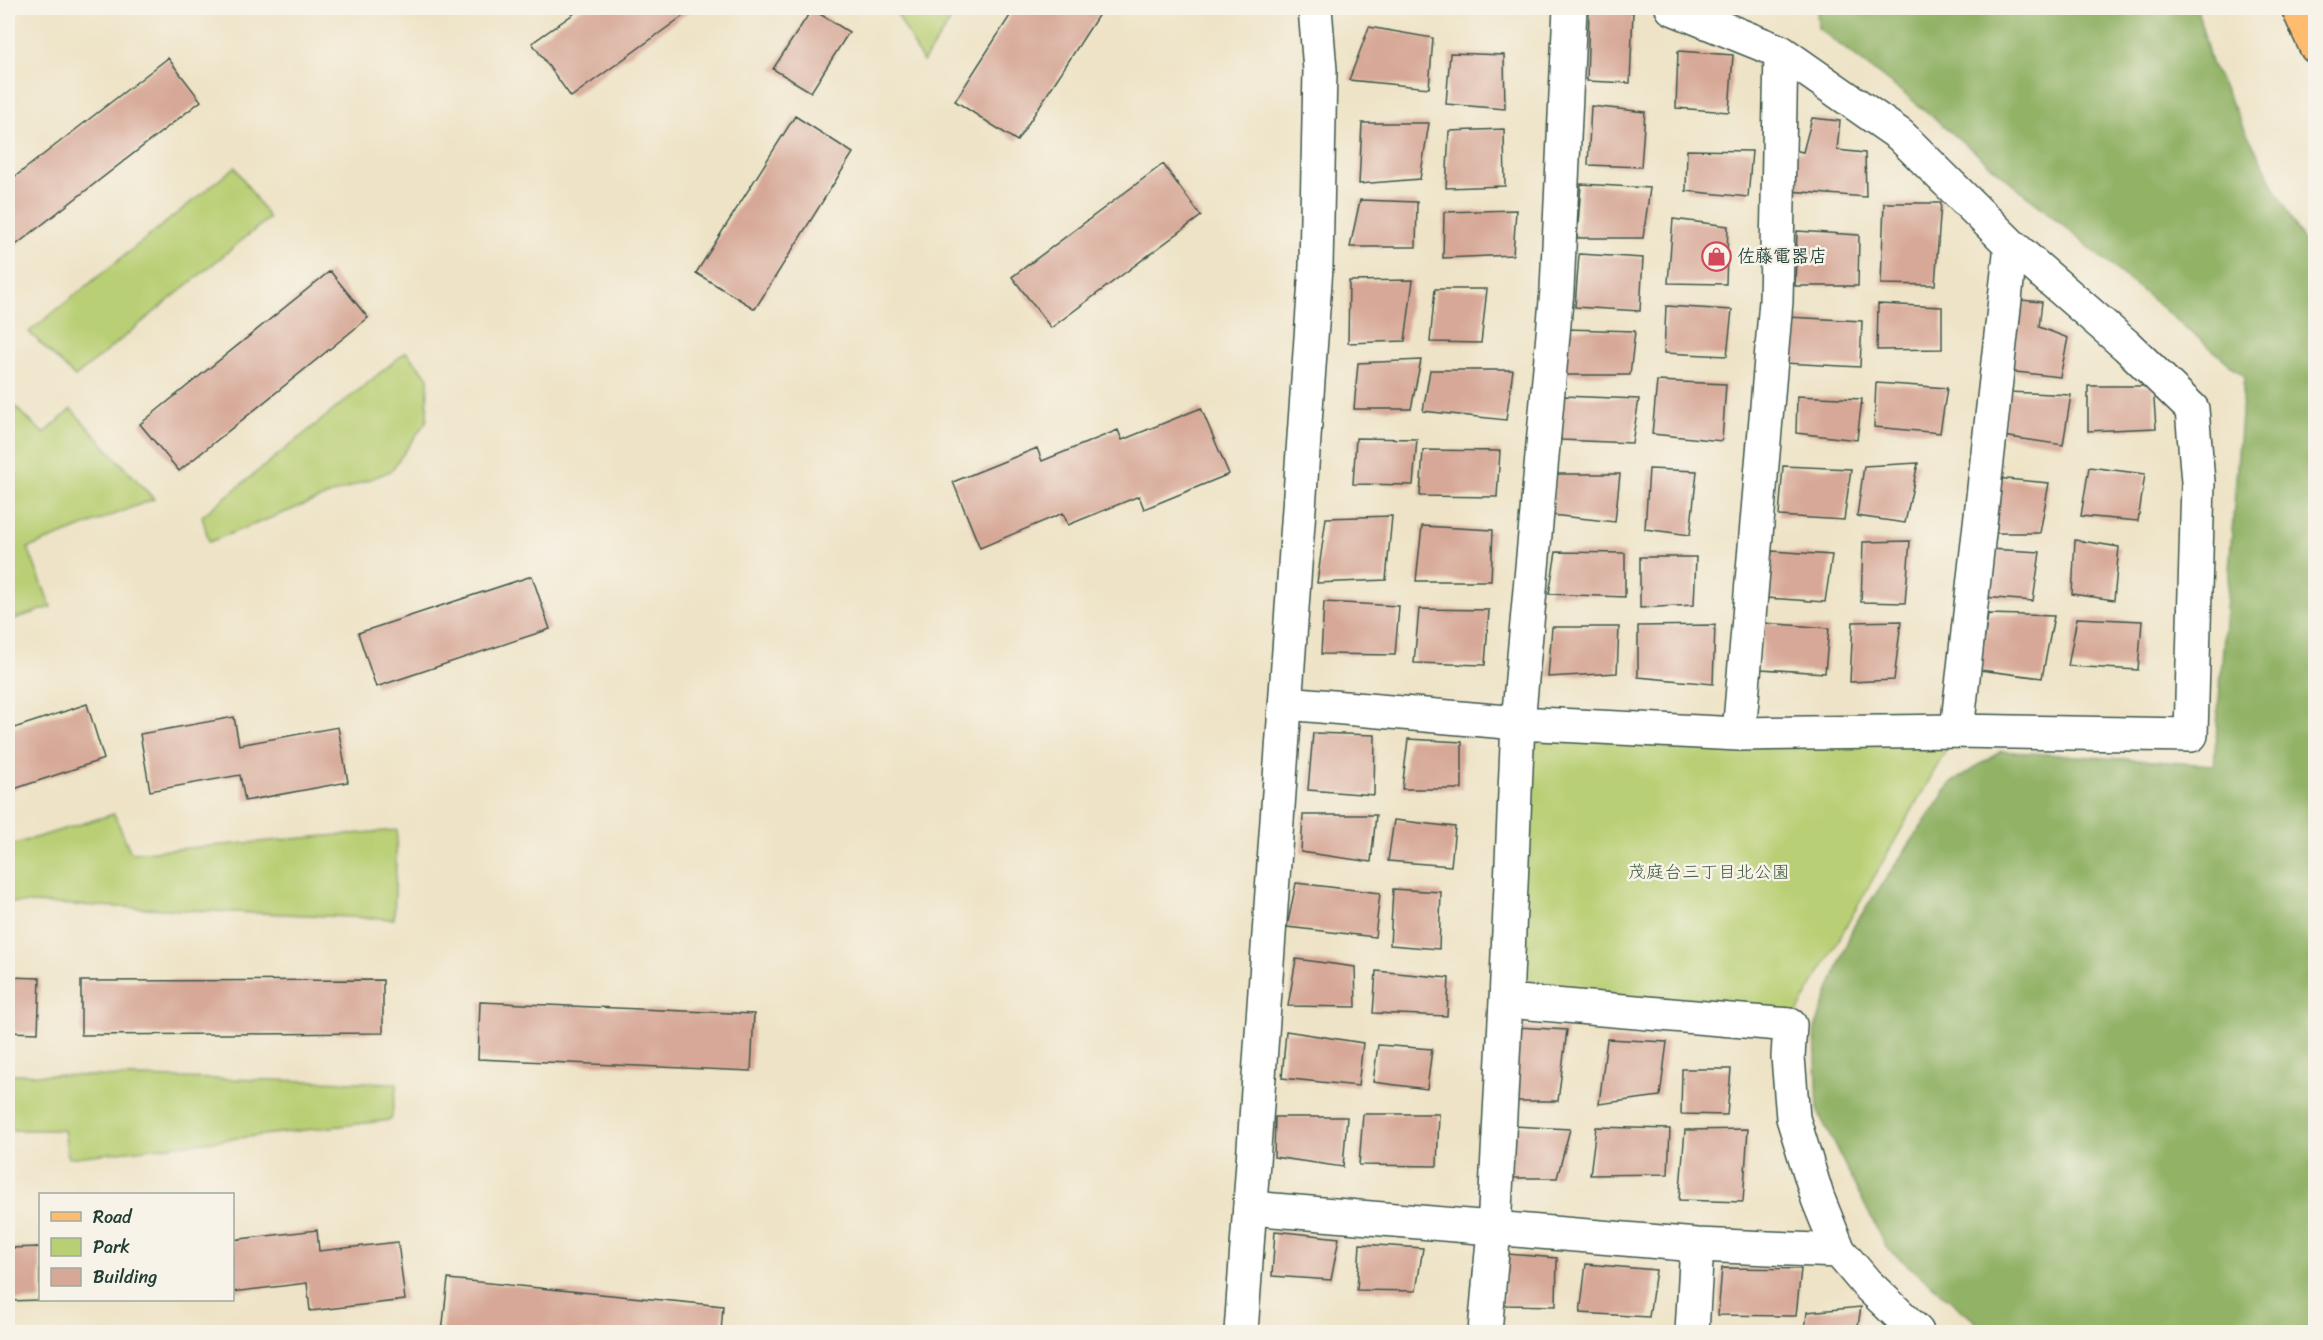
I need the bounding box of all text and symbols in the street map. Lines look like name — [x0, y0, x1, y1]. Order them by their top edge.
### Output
shop icon: 佐藤電器店 — [1700, 240, 1732, 272]
place label: 佐藤電器店 — [1737, 240, 1827, 272]
park label: 茂庭台三丁目北公園 — [1628, 856, 1790, 888]
legend — [39, 1193, 234, 1301]
text: Road — [93, 1201, 133, 1233]
text: Park — [93, 1231, 130, 1263]
text: Building — [93, 1261, 157, 1293]

